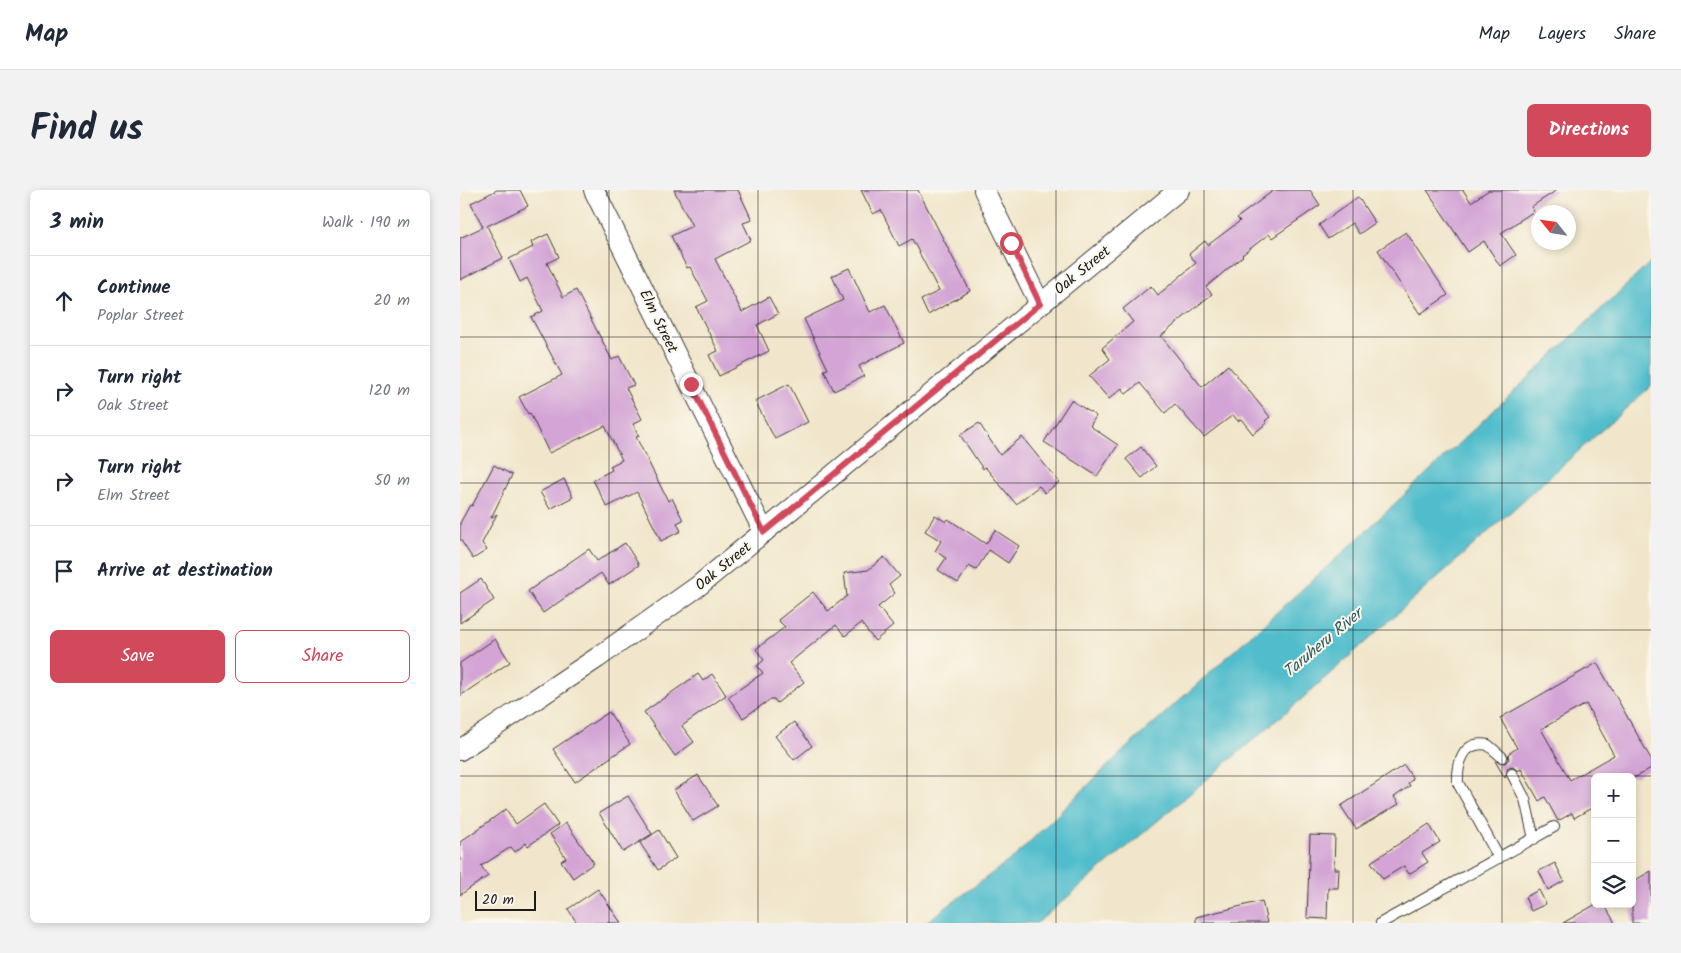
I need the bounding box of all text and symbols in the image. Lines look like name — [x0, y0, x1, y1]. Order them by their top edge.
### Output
text: Map — [25, 15, 68, 54]
text: Map — [1479, 20, 1510, 49]
text: Layers — [1538, 20, 1586, 49]
text: Share — [1614, 20, 1656, 49]
text: Find us — [30, 102, 143, 158]
button: Directions — [1527, 104, 1651, 157]
north arrow — [1531, 205, 1576, 250]
text: 3 min — [50, 206, 104, 239]
text: Walk · 190 m — [322, 210, 410, 235]
route start — [1000, 232, 1023, 255]
street label: Oak Street — [1049, 240, 1116, 301]
text: Continue — [97, 273, 170, 303]
street label: Elm Street — [632, 285, 684, 358]
icon: ahead — [50, 287, 78, 315]
text: 20 m — [374, 288, 410, 313]
text: Poplar Street — [97, 303, 184, 328]
text: Turn right — [97, 363, 182, 393]
route end — [680, 373, 703, 396]
icon: right — [50, 377, 78, 405]
text: 120 m — [369, 378, 410, 403]
text: Oak Street — [97, 393, 169, 418]
text: Turn right — [97, 453, 182, 483]
icon: right — [50, 467, 78, 495]
text: 50 m — [374, 468, 410, 493]
text: Elm Street — [97, 483, 170, 508]
street label: Oak Street — [690, 536, 757, 597]
text: Arrive at destination — [97, 556, 273, 586]
icon: arrive — [50, 557, 78, 585]
water label: Taruheru River — [1278, 600, 1371, 684]
button: Save — [50, 630, 225, 683]
button: Share — [235, 630, 410, 683]
map controls — [1591, 773, 1636, 908]
button: + — [1591, 773, 1636, 818]
button: − — [1591, 818, 1636, 863]
button: layers — [1591, 863, 1636, 908]
scale bar — [475, 888, 536, 911]
text: 20 m — [482, 889, 514, 911]

